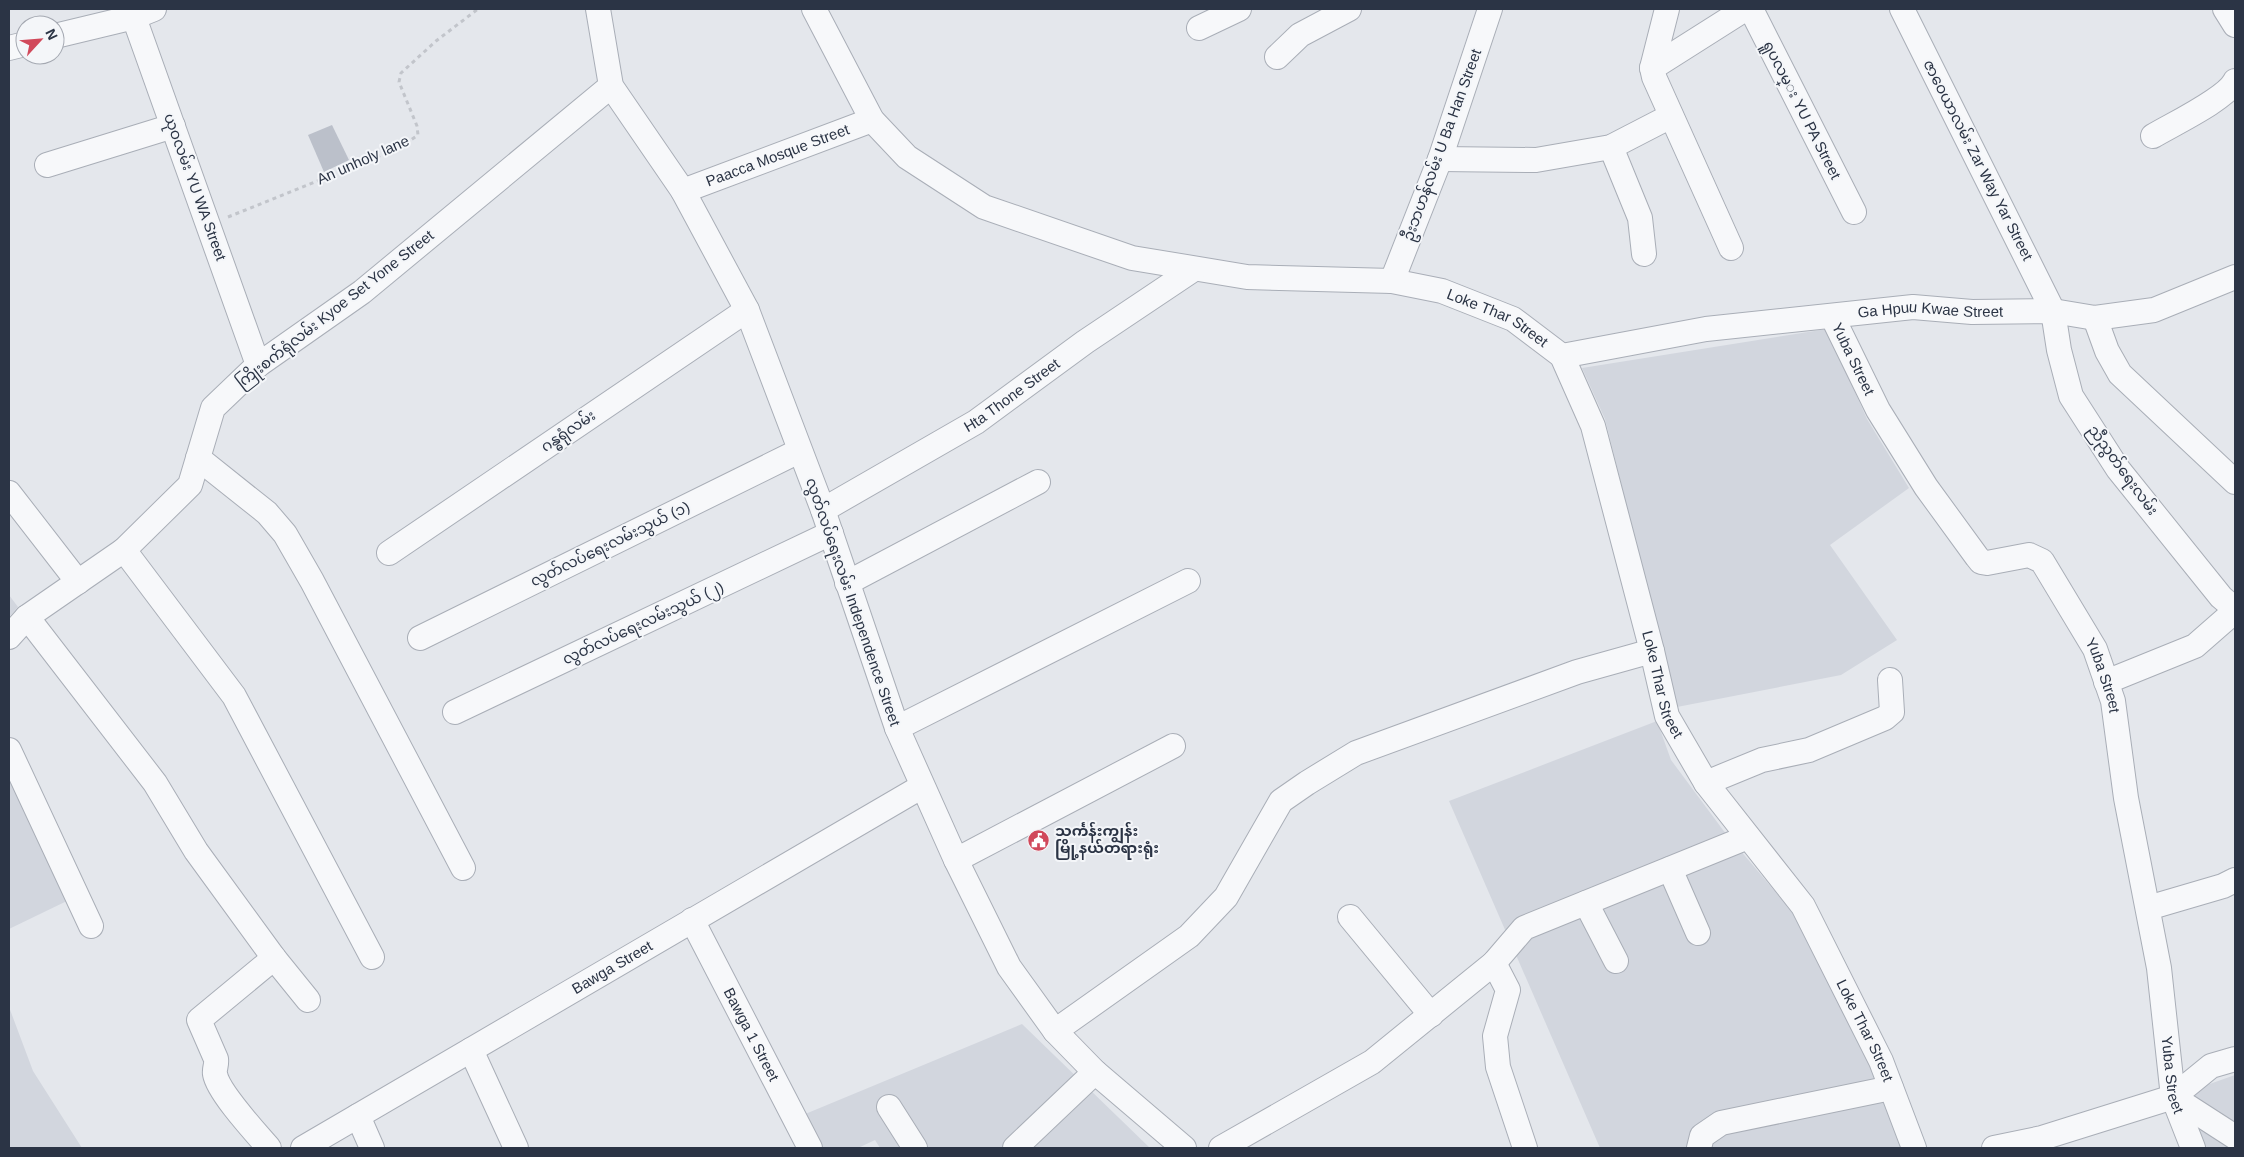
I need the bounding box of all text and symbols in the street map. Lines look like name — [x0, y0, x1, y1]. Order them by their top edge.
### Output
north arrow — [15, 15, 65, 65]
text: N — [42, 26, 61, 42]
street label: ရူပလမ္း YU PA Street — [1757, 38, 1845, 184]
street label: ဦးဘဟန်လမ်း U Ba Han Street — [1398, 45, 1488, 244]
street label: ဇာဝေယာလမ်း Zar Way Yar Street — [1920, 56, 2038, 264]
street label: ယုဝလမ်း YU WA Street — [157, 111, 231, 265]
street label: Paacca Mosque Street — [703, 120, 852, 190]
street label: An unholy lane — [314, 132, 412, 187]
street label: ကြိုးစက်ရုံလမ်း Kyoe Set Yone Street — [232, 225, 440, 394]
street label: Loke Thar Street — [1445, 285, 1552, 351]
street label: Ga Hpuu Kwae Street — [1857, 298, 2004, 321]
street label: Yuba Street — [1829, 320, 1879, 399]
street label: Hta Thone Street — [961, 354, 1063, 435]
street label: ဂန္ဓရုံလမ်း — [537, 405, 601, 459]
street label: ညီညွတ်ရေးလမ်း — [2082, 421, 2163, 520]
street label: လွတ်လပ်ရေးလမ်း Independence Street — [799, 475, 905, 730]
street label: လွတ်လပ်ရေးလမ်းသွယ် (၁) — [527, 497, 694, 593]
street label: လွတ်လပ်ရေးလမ်းသွယ် (၂) — [559, 577, 728, 671]
street label: Loke Thar Street — [1639, 629, 1687, 742]
street label: Yuba Street — [2082, 635, 2124, 715]
place label: သင်္ကန်းကျွန်း မြို့နယ်တရားရုံး — [1055, 821, 1159, 860]
public building icon: သင်္ကန်းကျွန်း မြို့နယ်တရားရုံး — [1027, 828, 1051, 852]
street label: Bawga Street — [569, 937, 656, 997]
street label: Loke Thar Street — [1833, 976, 1897, 1085]
street label: Bawga 1 Street — [721, 985, 783, 1085]
street label: Yuba Street — [2158, 1035, 2188, 1117]

